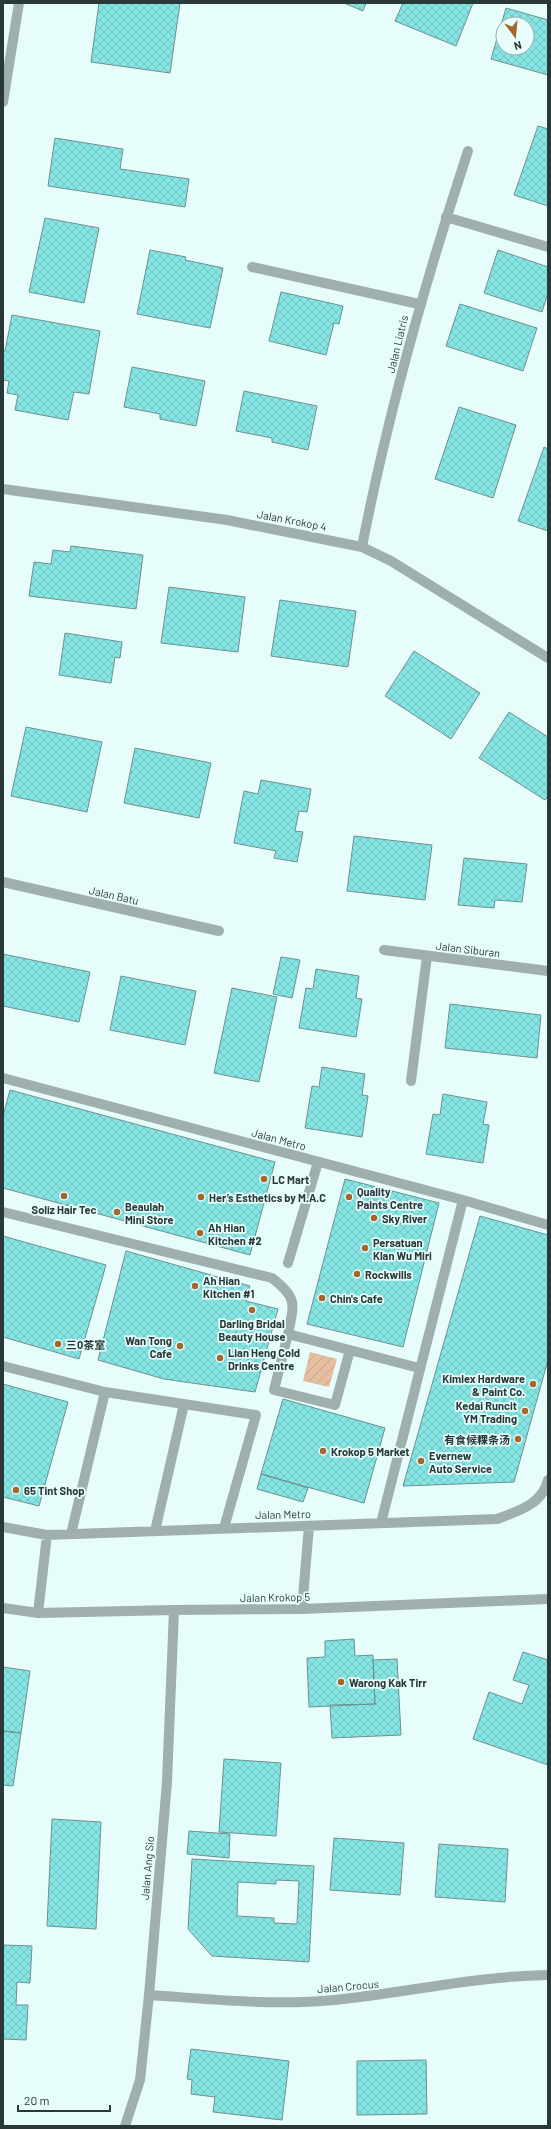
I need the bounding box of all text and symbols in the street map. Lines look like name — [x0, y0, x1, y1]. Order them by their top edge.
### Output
north arrow — [495, 16, 535, 56]
text: N — [513, 39, 523, 53]
street label: Jalan Liatris — [384, 314, 410, 374]
street label: Jalan Krokop 4 — [256, 507, 328, 533]
street label: Jalan Batu — [88, 883, 140, 907]
street label: Jalan Siburan — [435, 939, 501, 959]
street label: Jalan Metro — [250, 1125, 308, 1153]
place label: LC Mart — [272, 1173, 309, 1186]
marker: LC Mart — [259, 1174, 269, 1184]
place label: Quality Paints Centre — [357, 1185, 423, 1211]
marker: Soliz Hair Tec — [59, 1191, 69, 1201]
place label: Her’s Esthetics by M.A.C — [209, 1191, 326, 1204]
marker: Her’s Esthetics by M.A.C — [196, 1192, 206, 1202]
marker: Quality Paints Centre — [344, 1192, 354, 1202]
place label: Beaulah Mini Store — [125, 1200, 174, 1226]
place label: Soliz Hair Tec — [32, 1203, 96, 1216]
marker: Beaulah Mini Store — [112, 1207, 122, 1217]
place label: Sky River — [382, 1212, 428, 1225]
marker: Sky River — [369, 1213, 379, 1223]
place label: Ah Hian Kitchen #2 — [208, 1221, 262, 1247]
marker: Ah Hian Kitchen #2 — [195, 1228, 205, 1238]
place label: Persatuan Klan Wu Miri — [373, 1236, 432, 1262]
marker: Persatuan Klan Wu Miri — [360, 1243, 370, 1253]
place label: Rockwills — [365, 1268, 412, 1281]
marker: Rockwills — [352, 1269, 362, 1279]
place label: Ah Hian Kitchen #1 — [203, 1274, 254, 1300]
marker: Ah Hian Kitchen #1 — [190, 1281, 200, 1291]
place label: Chin's Cafe — [330, 1292, 383, 1305]
marker: Chin's Cafe — [317, 1293, 327, 1303]
marker: Darling Bridal Beauty House — [247, 1305, 257, 1315]
place label: Darling Bridal Beauty House — [218, 1317, 286, 1343]
place label: Wan Tong Cafe — [125, 1334, 172, 1360]
place label: 三0茶室 — [66, 1338, 105, 1351]
marker: 三0茶室 — [53, 1339, 63, 1349]
marker: Wan Tong Cafe — [175, 1341, 185, 1351]
place label: Lian Heng Cold Drinks Centre — [228, 1346, 300, 1372]
marker: Lian Heng Cold Drinks Centre — [215, 1353, 225, 1363]
place label: Kimlex Hardware & Paint Co. — [442, 1372, 525, 1398]
marker: Kimlex Hardware & Paint Co. — [528, 1379, 538, 1389]
place label: Kedai Runcit YM Trading — [456, 1399, 517, 1425]
marker: Kedai Runcit YM Trading — [520, 1406, 530, 1416]
place label: 有食候粿条汤 — [444, 1433, 510, 1446]
marker: 有食候粿条汤 — [513, 1434, 523, 1444]
place label: Krokop 5 Market — [331, 1445, 409, 1458]
marker: Krokop 5 Market — [318, 1446, 328, 1456]
place label: Evernew Auto Service — [429, 1449, 492, 1475]
marker: Evernew Auto Service — [416, 1456, 426, 1466]
place label: 65 Tint Shop — [24, 1484, 85, 1497]
marker: 65 Tint Shop — [11, 1485, 21, 1495]
street label: Jalan Metro — [255, 1507, 311, 1521]
street label: Jalan Krokop 5 — [240, 1590, 311, 1604]
place label: Warong Kak Tirr — [349, 1676, 427, 1689]
marker: Warong Kak Tirr — [336, 1677, 346, 1687]
street label: Jalan Ang Sio — [138, 1835, 156, 1901]
street label: Jalan Crocus — [317, 1977, 379, 1995]
scale bar — [18, 2087, 110, 2113]
text: 20 m — [24, 2093, 50, 2107]

